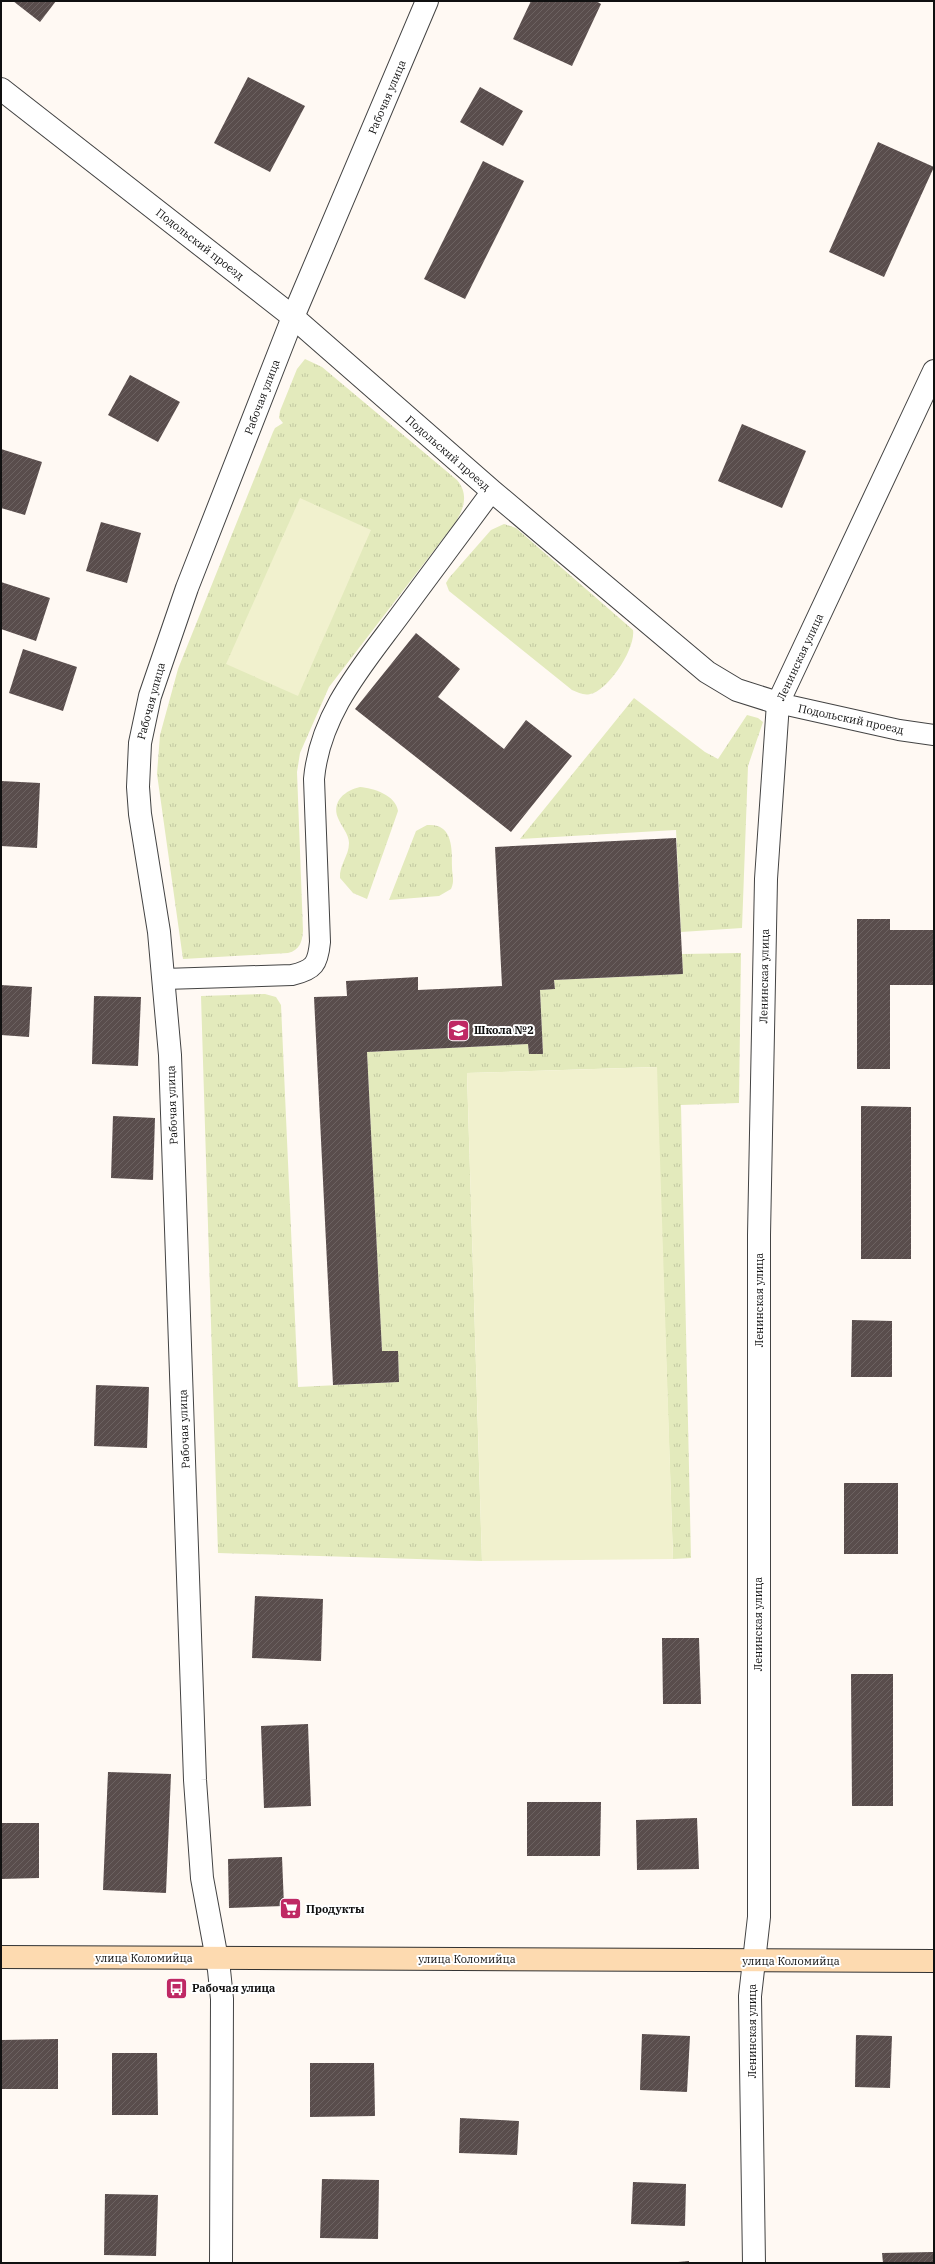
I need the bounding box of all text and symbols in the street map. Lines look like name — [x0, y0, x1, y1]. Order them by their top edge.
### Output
street label: Рабочая улица — [365, 58, 409, 136]
street label: Подольский проезд — [153, 205, 247, 283]
street label: Рабочая улица — [241, 357, 283, 437]
street label: Подольский проезд — [403, 412, 493, 494]
street label: Ленинская улица — [774, 611, 826, 703]
street label: Рабочая улица — [134, 661, 168, 741]
street label: Подольский проезд — [797, 701, 905, 737]
street label: Ленинская улица — [756, 929, 772, 1023]
school or university icon: Школа №2 — [446, 1017, 472, 1043]
place label: Школа №2 — [474, 1023, 534, 1037]
street label: Рабочая улица — [164, 1065, 180, 1145]
street label: Ленинская улица — [752, 1253, 766, 1347]
street label: Рабочая улица — [176, 1389, 192, 1469]
street label: Ленинская улица — [751, 1577, 765, 1671]
supermarket icon: Продукты — [277, 1896, 303, 1922]
place label: Продукты — [306, 1902, 365, 1916]
street label: улица Коломийца — [95, 1951, 193, 1965]
street label: улица Коломийца — [418, 1952, 516, 1966]
street label: улица Коломийца — [742, 1954, 840, 1968]
bus stop icon: Рабочая улица — [163, 1975, 189, 2001]
place label: Рабочая улица — [192, 1981, 275, 1995]
street label: Ленинская улица — [745, 1984, 759, 2078]

